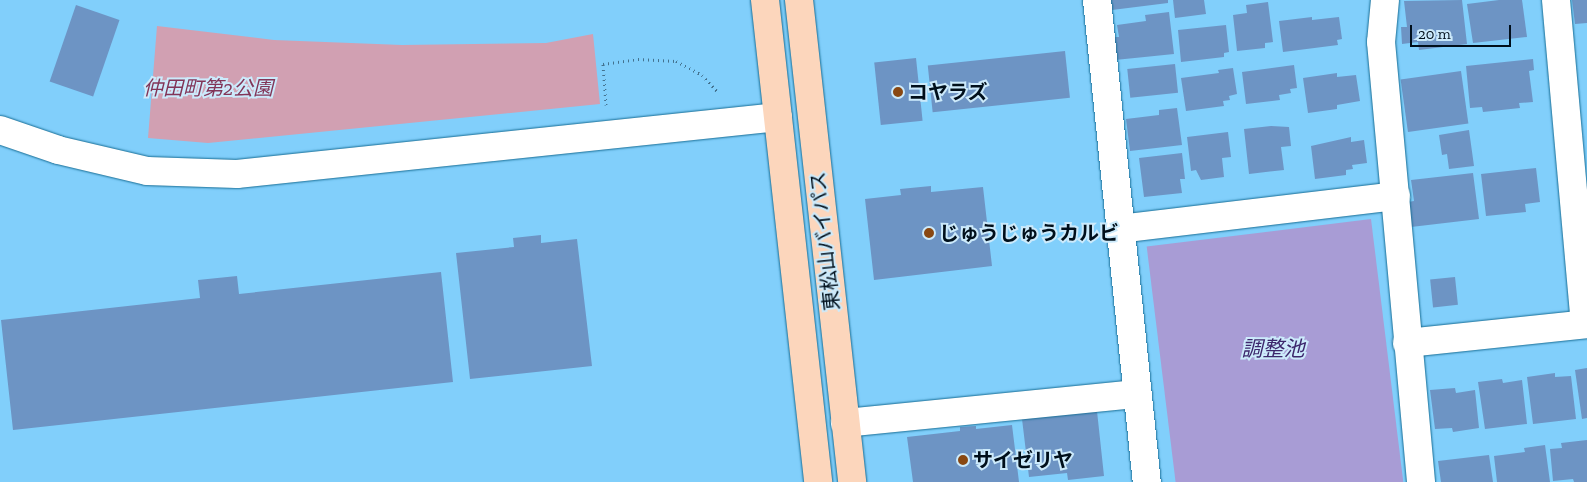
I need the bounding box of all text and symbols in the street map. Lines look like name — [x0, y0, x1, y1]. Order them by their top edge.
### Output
scale bar — [1412, 15, 1513, 47]
text: 20 m — [1418, 25, 1451, 43]
park label: 仲田町第2公園 — [143, 76, 273, 100]
place label: コヤラズ — [908, 80, 988, 104]
marker: コヤラズ — [892, 86, 904, 98]
street label: 東松山バイパス — [806, 170, 844, 312]
place label: じゅうじゅうカルビ — [939, 221, 1119, 245]
marker: じゅうじゅうカルビ — [923, 227, 935, 239]
water label: 調整池 — [1242, 336, 1304, 362]
place label: サイゼリヤ — [973, 448, 1073, 472]
marker: サイゼリヤ — [957, 454, 969, 466]

